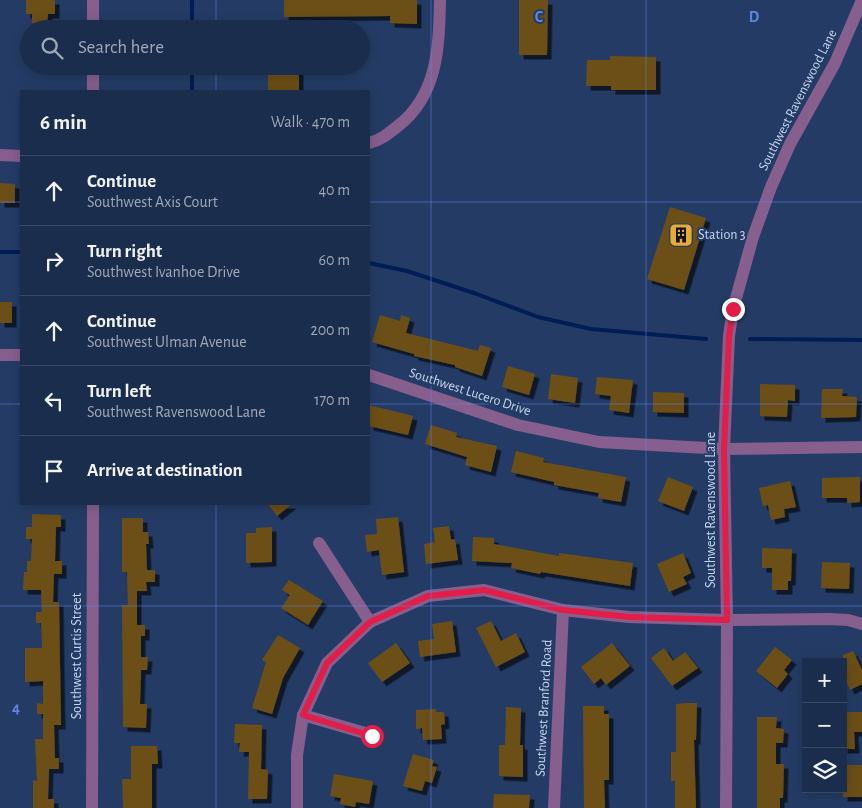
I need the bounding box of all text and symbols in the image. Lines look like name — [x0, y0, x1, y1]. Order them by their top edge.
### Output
text: C — [535, 9, 544, 25]
text: D — [749, 9, 760, 25]
search box — [20, 20, 370, 75]
street label: Southwest Ravenswood Lane — [756, 27, 840, 173]
icon: search — [38, 34, 66, 62]
text: Search here — [78, 38, 164, 57]
text: 6 min — [40, 112, 87, 133]
text: Walk · 470 m — [271, 114, 350, 130]
text: Continue — [87, 172, 156, 191]
icon: ahead — [40, 177, 68, 205]
text: 40 m — [318, 182, 350, 198]
text: Southwest Axis Court — [87, 194, 218, 210]
building icon: Station 3 — [668, 222, 694, 248]
place label: Station 3 — [698, 228, 746, 242]
text: Turn right — [87, 242, 162, 261]
icon: right — [40, 247, 68, 275]
text: 60 m — [319, 252, 350, 268]
text: Southwest Ivanhoe Drive — [87, 264, 240, 280]
route end — [722, 298, 745, 321]
text: Continue — [87, 312, 156, 331]
icon: ahead — [40, 317, 68, 345]
text: 200 m — [310, 322, 350, 338]
text: Southwest Ulman Avenue — [87, 334, 247, 350]
street label: Southwest Lucero Drive — [407, 366, 533, 418]
text: Turn left — [87, 382, 151, 401]
icon: left — [40, 387, 68, 415]
text: 170 m — [314, 392, 350, 408]
text: Southwest Ravenswood Lane — [87, 404, 266, 420]
street label: Southwest Ravenswood Lane — [704, 432, 718, 588]
icon: arrive — [40, 457, 68, 485]
text: Arrive at destination — [87, 461, 243, 480]
street label: Southwest Curtis Street — [70, 592, 84, 719]
street label: Southwest Branford Road — [533, 639, 555, 777]
map controls — [802, 658, 847, 793]
button: + — [802, 658, 847, 703]
text: 4 — [12, 700, 20, 716]
button: − — [802, 703, 847, 748]
route start — [361, 725, 384, 748]
button: layers — [802, 748, 847, 793]

